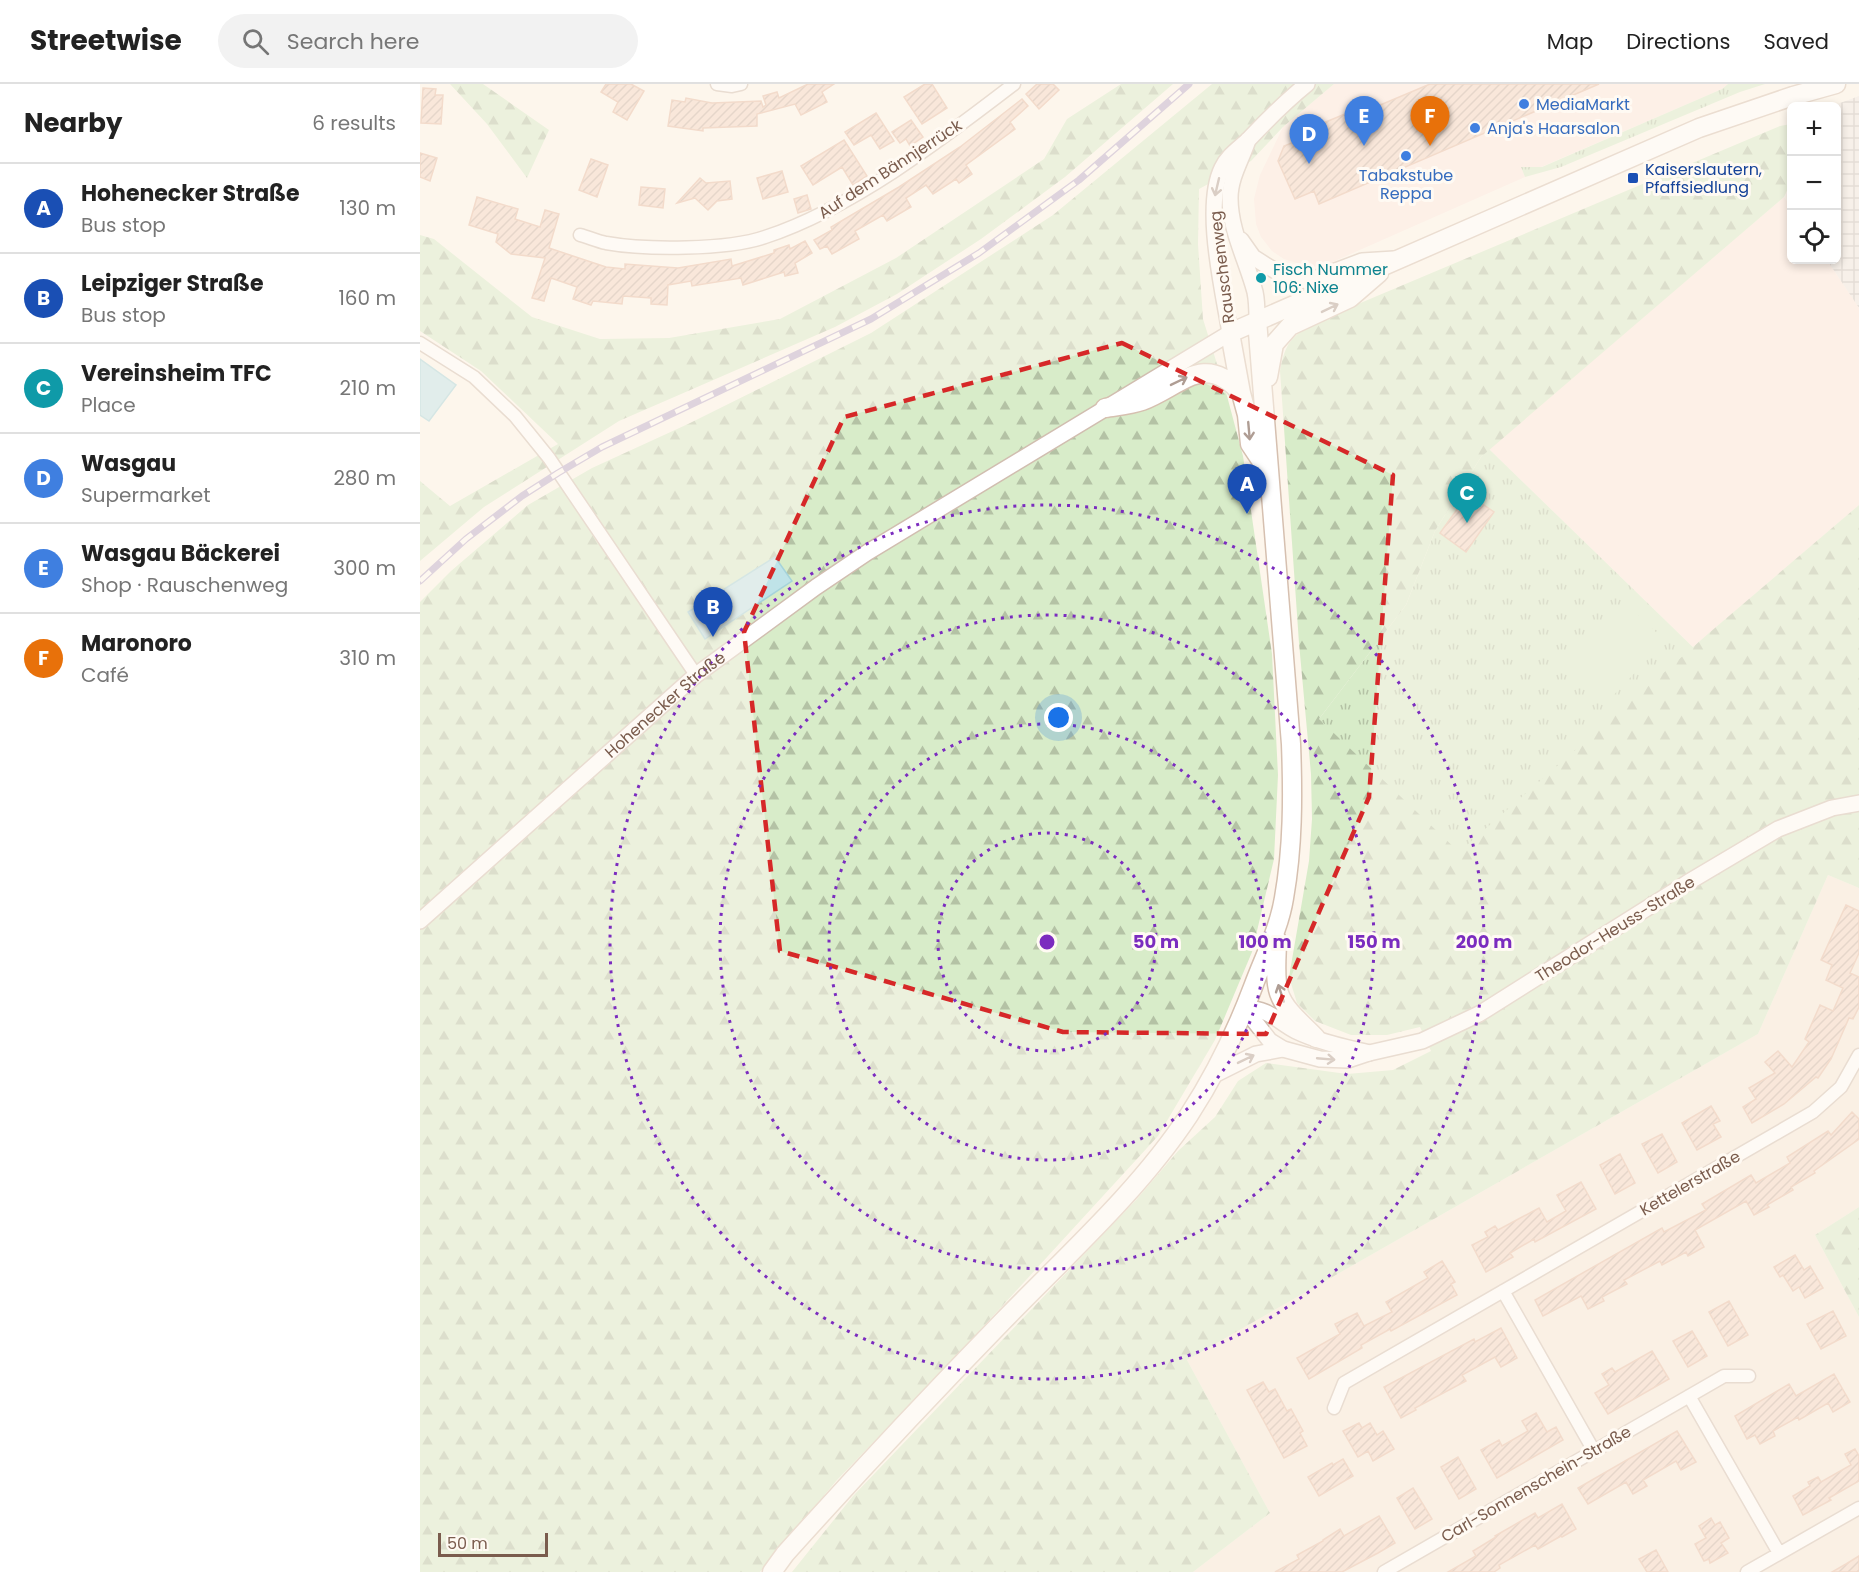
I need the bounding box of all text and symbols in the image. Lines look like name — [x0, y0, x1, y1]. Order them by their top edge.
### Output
search box — [218, 14, 638, 68]
text: Streetwise — [30, 21, 182, 60]
icon: search — [239, 25, 272, 58]
text: Search here — [287, 26, 419, 57]
text: Map — [1547, 27, 1593, 56]
text: Directions — [1626, 27, 1730, 56]
text: Saved — [1763, 27, 1829, 56]
place label: MediaMarkt — [1536, 93, 1630, 116]
pin: E — [1344, 97, 1384, 146]
pin: F — [1410, 97, 1450, 146]
marker: MediaMarkt — [1517, 97, 1531, 111]
map controls — [1787, 102, 1841, 264]
button: + — [1787, 102, 1841, 156]
text: Nearby — [24, 105, 122, 141]
text: 6 results — [312, 109, 396, 137]
street label: Auf dem Bännjerrück — [814, 113, 967, 224]
pin: D — [1290, 115, 1328, 164]
place label: Anja's Haarsalon — [1487, 117, 1620, 140]
marker: Anja's Haarsalon — [1468, 121, 1482, 135]
marker: Tabakstube Reppa — [1399, 149, 1413, 163]
button: − — [1787, 156, 1841, 210]
place label: Kaiserslautern, Pfaffsiedlung — [1645, 158, 1762, 199]
place label: Tabakstube Reppa — [1359, 164, 1453, 205]
marker: Kaiserslautern, Pfaffsiedlung — [1626, 171, 1640, 185]
one-way arrow — [1211, 177, 1222, 197]
text: Hohenecker Straße — [81, 178, 299, 209]
text: A — [36, 194, 51, 222]
text: 130 m — [339, 194, 396, 222]
street label: Rauschenweg — [1204, 209, 1240, 325]
button: locate — [1787, 210, 1841, 264]
text: Bus stop — [81, 211, 166, 239]
place label: Fisch Nummer 106: Nixe — [1273, 258, 1388, 299]
text: Leipziger Straße — [81, 268, 264, 299]
marker: Fisch Nummer 106: Nixe — [1254, 271, 1268, 285]
text: B — [37, 284, 50, 312]
text: 160 m — [338, 284, 396, 312]
text: Bus stop — [81, 301, 166, 329]
one-way arrow — [1321, 301, 1339, 313]
text: Vereinsheim TFC — [81, 358, 272, 389]
text: C — [36, 374, 51, 402]
text: 210 m — [340, 374, 396, 402]
one-way arrow — [1170, 375, 1188, 387]
text: Place — [81, 391, 136, 419]
one-way arrow — [1244, 421, 1255, 441]
text: Wasgau — [81, 448, 176, 479]
text: D — [36, 464, 51, 492]
text: 280 m — [333, 464, 396, 492]
pin: A — [1228, 464, 1266, 514]
pin: C — [1448, 474, 1486, 523]
text: Supermarket — [81, 481, 210, 509]
text: Wasgau Bäckerei — [81, 538, 280, 569]
text: E — [38, 554, 49, 582]
text: 300 m — [333, 554, 396, 582]
text: Shop · Rauschenweg — [81, 571, 288, 599]
pin: B — [694, 588, 732, 637]
text: Maronoro — [81, 628, 192, 659]
text: F — [38, 644, 49, 672]
text: 310 m — [339, 644, 396, 672]
street label: Hohenecker Straße — [599, 646, 730, 763]
text: Café — [81, 661, 129, 689]
your location — [1044, 703, 1073, 732]
street label: Theodor-Heuss-Straße — [1531, 870, 1699, 988]
text: 50 m — [1133, 929, 1179, 954]
text: 100 m — [1238, 929, 1292, 954]
text: 150 m — [1347, 929, 1401, 954]
text: 200 m — [1456, 929, 1512, 954]
centre of rings — [1037, 932, 1057, 952]
one-way arrow — [1275, 983, 1286, 1002]
one-way arrow — [1237, 1053, 1255, 1064]
one-way arrow — [1316, 1054, 1336, 1065]
street label: Kettelerstraße — [1635, 1145, 1745, 1221]
street label: Carl-Sonnenschein-Straße — [1437, 1420, 1635, 1548]
scale bar — [438, 1530, 548, 1558]
text: 50 m — [447, 1532, 488, 1555]

